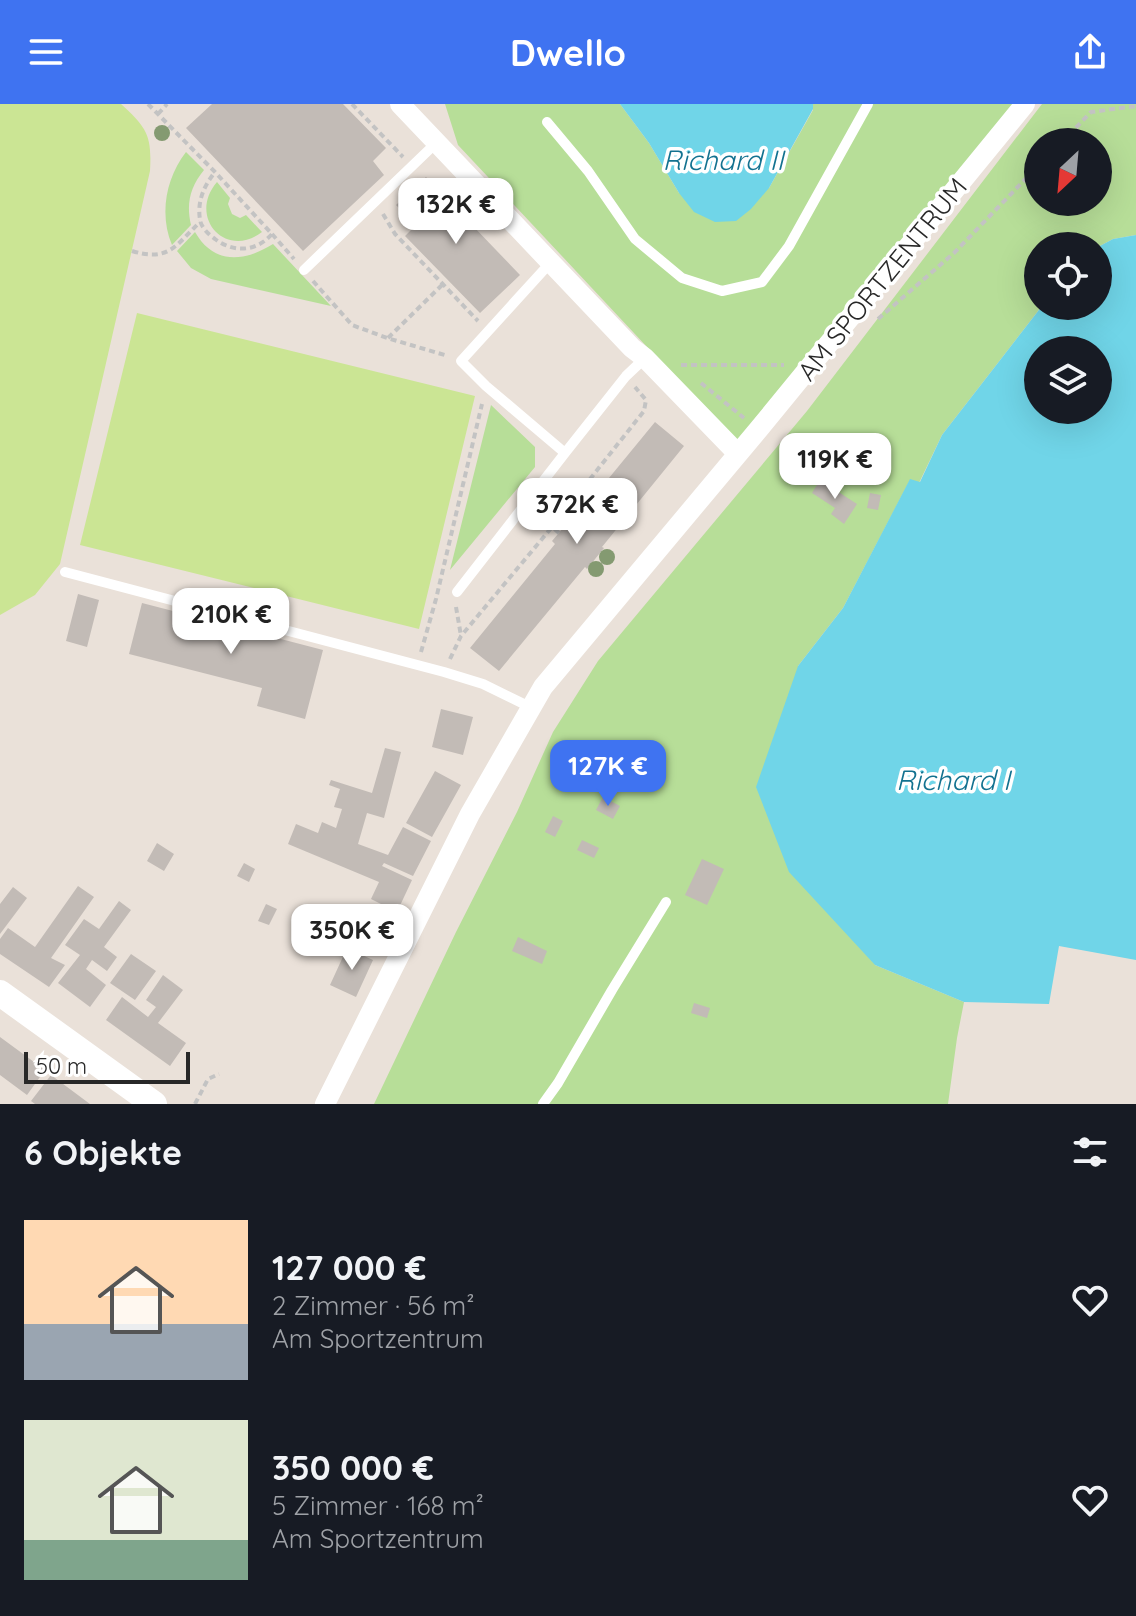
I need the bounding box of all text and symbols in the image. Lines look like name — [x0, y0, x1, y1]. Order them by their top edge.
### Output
icon: menu — [24, 30, 68, 74]
text: Dwello — [510, 30, 626, 75]
icon: share — [1068, 30, 1112, 74]
north arrow — [1024, 128, 1112, 216]
map controls — [1024, 128, 1112, 424]
water label: Richard II — [663, 142, 786, 177]
street label: AM SPORTZENTRUM — [790, 171, 974, 387]
pin: 132K € — [391, 178, 521, 246]
text: 132K € — [416, 187, 496, 220]
button: locate — [1024, 232, 1112, 320]
button: layers — [1024, 336, 1112, 424]
pin: 119K € — [770, 433, 900, 501]
text: 119K € — [797, 442, 873, 475]
pin: 372K € — [512, 478, 642, 546]
text: 372K € — [535, 487, 619, 520]
pin: 210K € — [166, 588, 296, 656]
text: 210K € — [190, 597, 272, 630]
pin: 127K € — [543, 740, 673, 808]
text: 127K € — [568, 749, 648, 782]
water label: Richard I — [896, 762, 1013, 797]
pin: 350K € — [287, 904, 417, 972]
text: 350K € — [309, 913, 395, 946]
scale bar — [24, 1048, 190, 1084]
text: 50 m — [36, 1052, 87, 1080]
icon: filters — [1068, 1130, 1112, 1174]
text: 6 Objekte — [24, 1131, 182, 1174]
text: 127 000 € — [272, 1246, 426, 1289]
icon: home — [88, 1252, 184, 1348]
icon: heart — [1068, 1278, 1112, 1322]
text: 2 Zimmer · 56 m² — [272, 1289, 474, 1322]
text: Am Sportzentrum — [272, 1322, 484, 1355]
text: 350 000 € — [272, 1446, 434, 1489]
icon: home — [88, 1452, 184, 1548]
icon: heart — [1068, 1478, 1112, 1522]
text: 5 Zimmer · 168 m² — [272, 1489, 484, 1522]
text: Am Sportzentrum — [272, 1522, 484, 1555]

